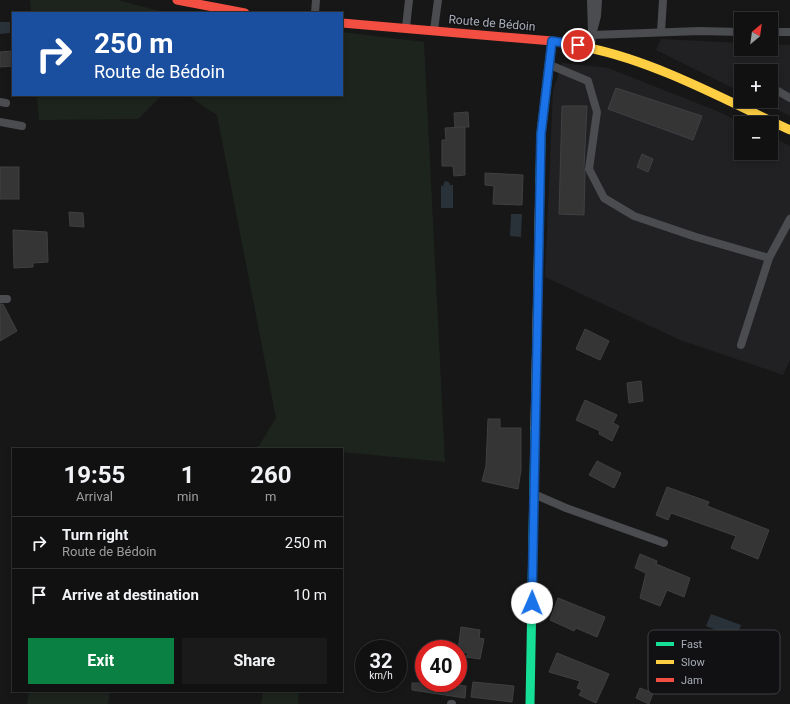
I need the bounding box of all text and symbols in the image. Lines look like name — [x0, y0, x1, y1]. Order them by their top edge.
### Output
street label: Route de Bédoin — [448, 12, 536, 34]
north arrow — [734, 12, 778, 56]
map controls — [734, 12, 778, 160]
text: 250 m — [94, 27, 173, 60]
icon: right — [28, 28, 80, 80]
pin — [561, 28, 595, 62]
icon: arrive — [567, 34, 589, 56]
text: Route de Bédoin — [94, 61, 225, 82]
button: + — [734, 64, 778, 108]
button: − — [734, 116, 778, 160]
text: 19:55 — [64, 461, 125, 489]
text: 1 — [181, 461, 195, 489]
text: 260 — [250, 461, 291, 489]
text: Arrival — [76, 489, 113, 504]
text: min — [177, 489, 199, 504]
text: m — [265, 489, 277, 504]
text: Turn right — [62, 526, 128, 544]
icon: right — [28, 532, 50, 554]
text: 250 m — [285, 534, 327, 552]
text: Route de Bédoin — [62, 544, 157, 559]
position arrow — [511, 582, 553, 624]
icon: arrive — [28, 584, 50, 606]
text: Arrive at destination — [62, 586, 199, 604]
text: 10 m — [293, 586, 327, 604]
legend — [648, 630, 780, 694]
button: Exit — [28, 638, 174, 684]
button: Share — [182, 638, 327, 684]
text: Fast — [681, 638, 703, 651]
speed limit sign: 40 — [415, 640, 467, 692]
text: 32 — [370, 649, 392, 673]
text: Slow — [681, 656, 705, 669]
text: km/h — [369, 670, 393, 681]
text: Jam — [681, 674, 703, 687]

